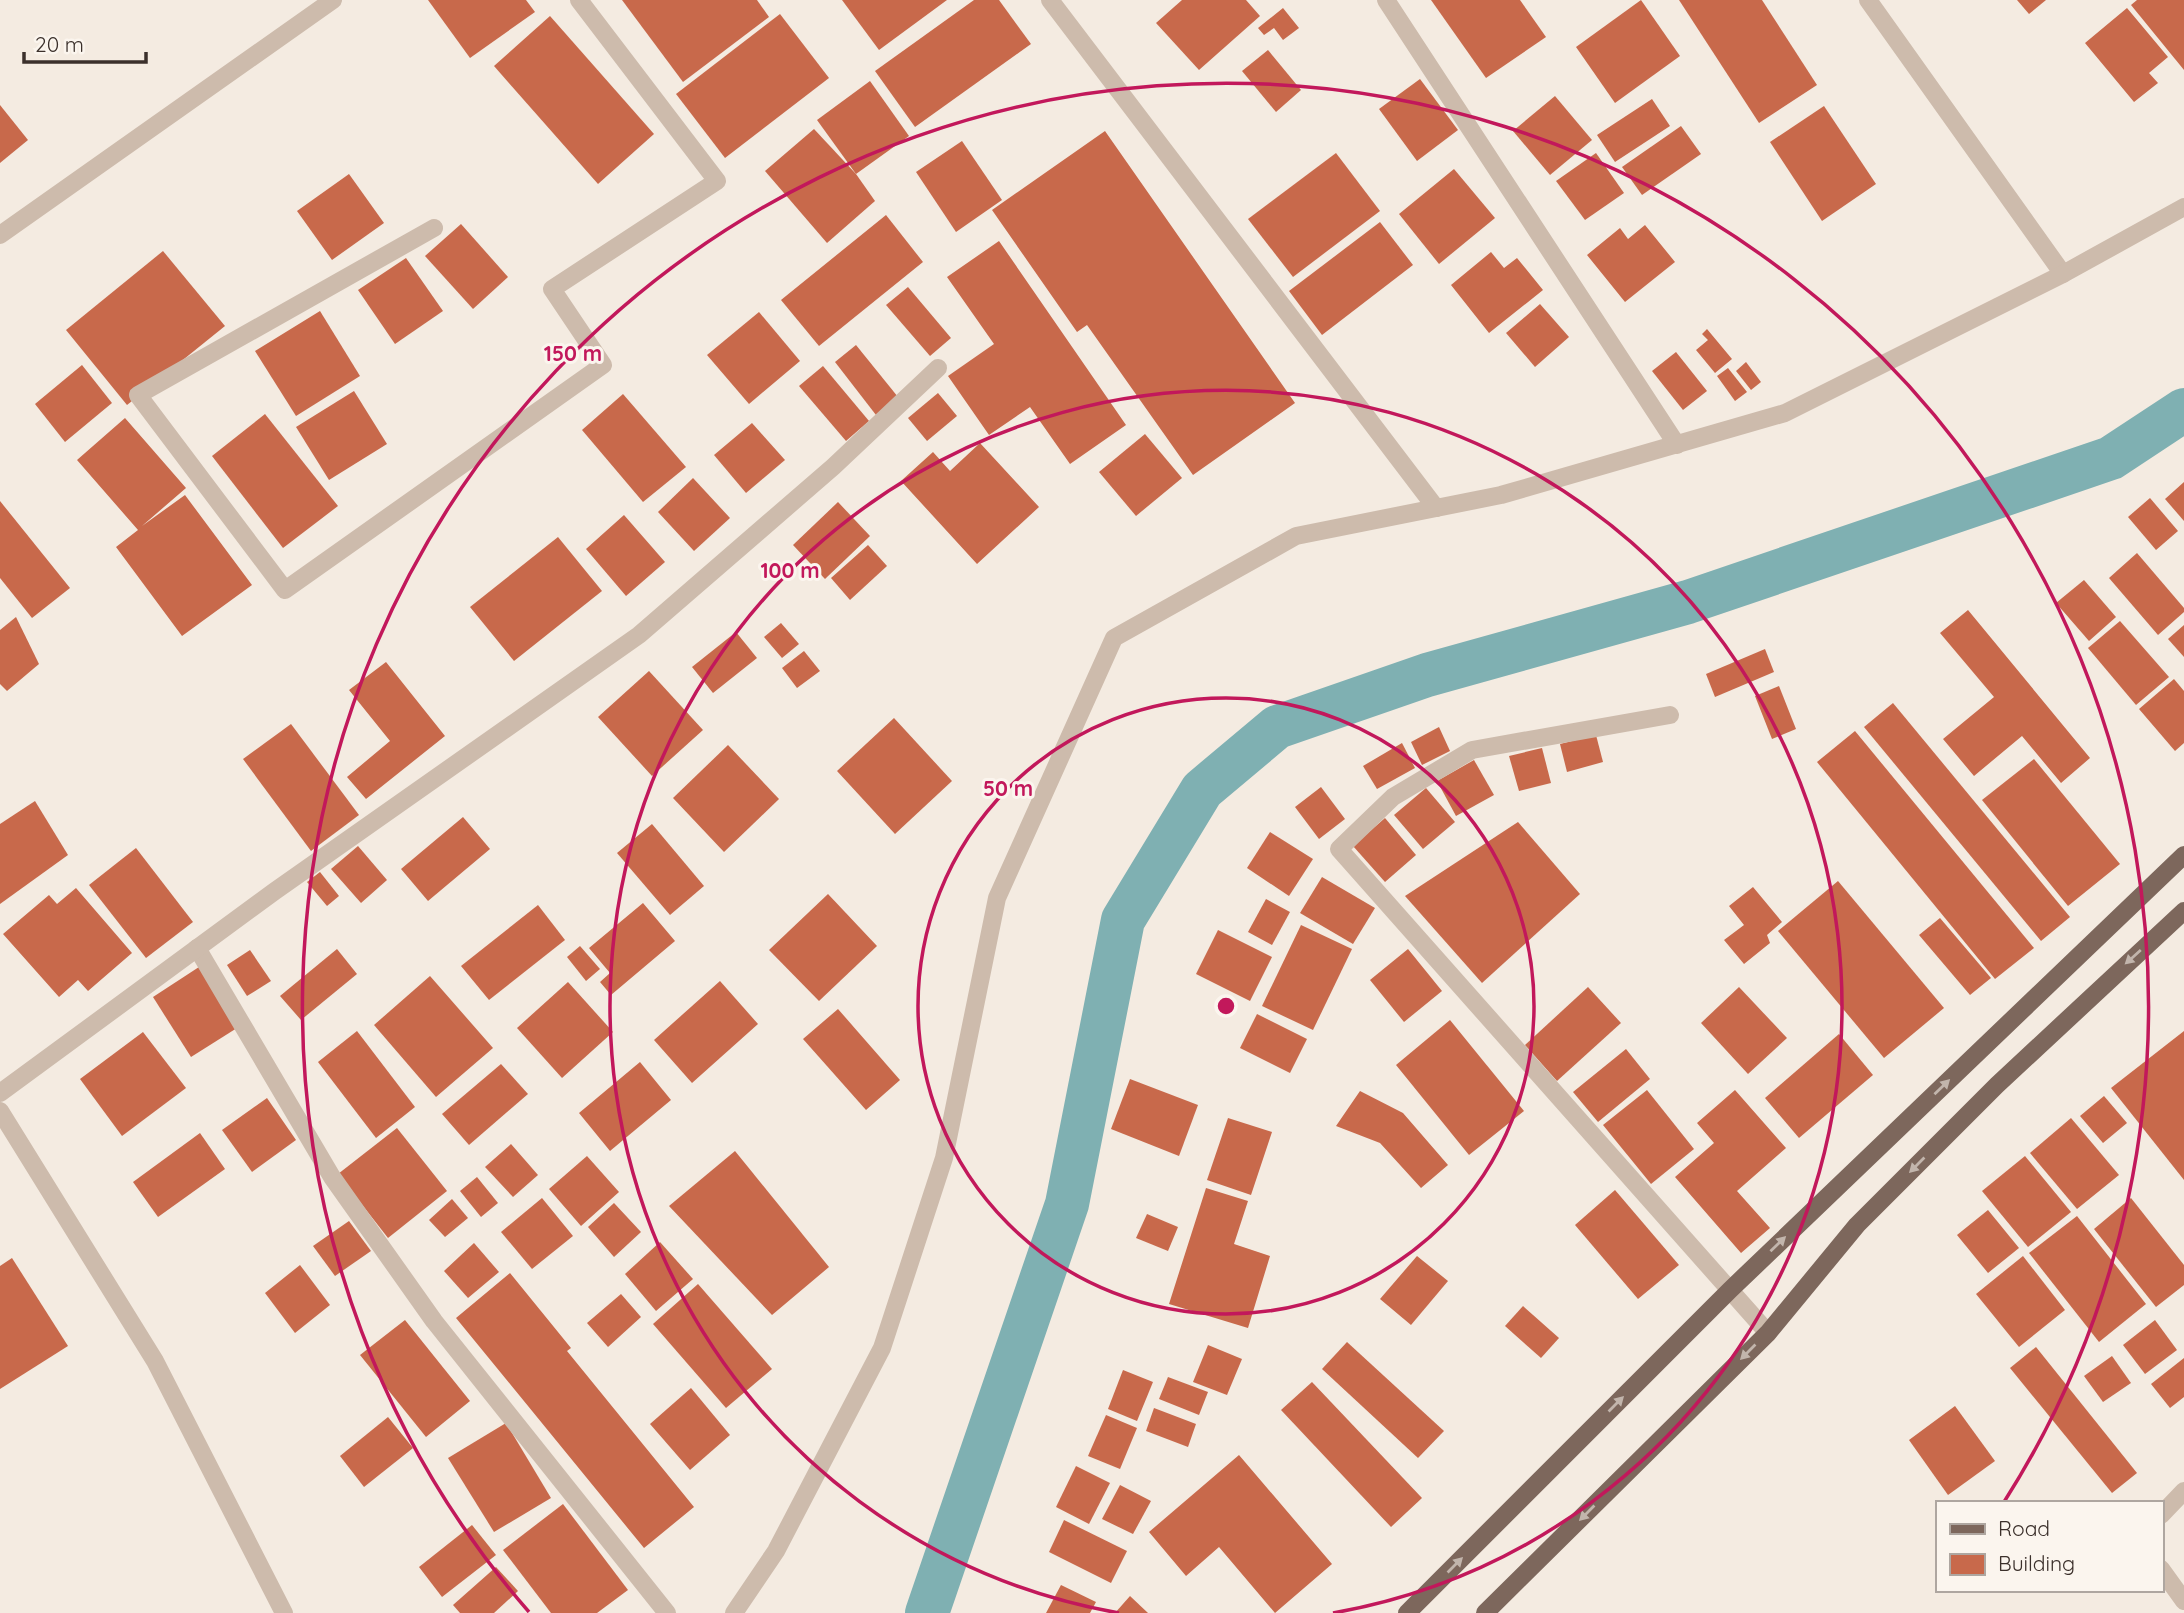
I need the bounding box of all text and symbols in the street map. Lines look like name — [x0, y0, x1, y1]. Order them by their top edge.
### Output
scale bar — [24, 21, 147, 65]
text: 20 m — [35, 31, 84, 57]
text: 150 m — [544, 340, 602, 366]
text: 100 m — [760, 557, 820, 583]
text: 50 m — [983, 775, 1033, 801]
one-way arrow — [2125, 948, 2142, 964]
centre of rings — [1214, 994, 1238, 1018]
one-way arrow — [1933, 1079, 1950, 1095]
one-way arrow — [1908, 1157, 1925, 1174]
one-way arrow — [1769, 1237, 1786, 1253]
one-way arrow — [1740, 1344, 1757, 1360]
one-way arrow — [1608, 1396, 1624, 1412]
legend — [1936, 1501, 2163, 1592]
one-way arrow — [1578, 1504, 1595, 1521]
text: Road — [1998, 1515, 2050, 1541]
text: Building — [1998, 1550, 2075, 1576]
one-way arrow — [1446, 1557, 1463, 1573]

